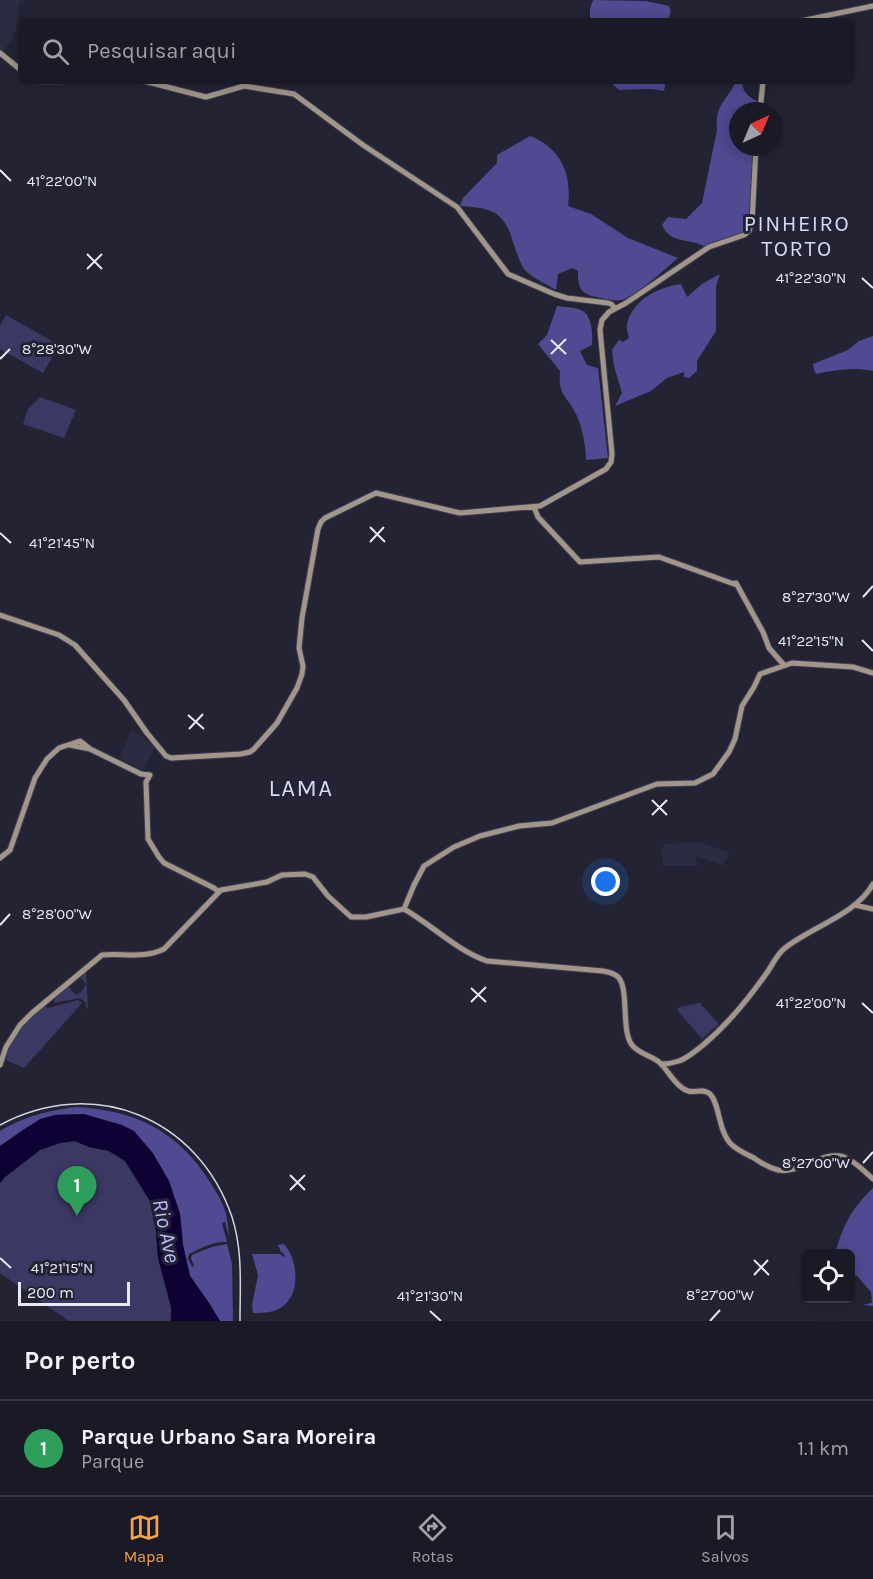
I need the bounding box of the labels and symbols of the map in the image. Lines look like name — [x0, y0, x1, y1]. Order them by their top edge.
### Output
north arrow — [729, 102, 783, 156]
text: 41°22'00"N — [27, 172, 97, 190]
district label: PINHEIRO TORTO — [744, 211, 850, 262]
text: 41°22'30"N — [776, 269, 846, 287]
text: 8°28'30"W — [22, 340, 93, 358]
text: 41°21'45"N — [29, 534, 95, 552]
text: 8°27'30"W — [782, 588, 850, 606]
text: 41°22'15"N — [778, 632, 844, 650]
district label: LAMA — [268, 774, 334, 802]
your location — [591, 867, 620, 896]
text: 8°28'00"W — [22, 905, 93, 923]
text: 41°22'00"N — [776, 994, 846, 1012]
text: 8°27'00"W — [782, 1154, 851, 1172]
pin: 1 — [58, 1166, 97, 1216]
water label: Rio Ave — [147, 1197, 185, 1265]
text: 41°21'15"N — [31, 1259, 93, 1277]
scale bar — [18, 1279, 130, 1306]
text: 8°27'00"W — [686, 1286, 755, 1304]
text: 41°21'30"N — [397, 1287, 463, 1305]

